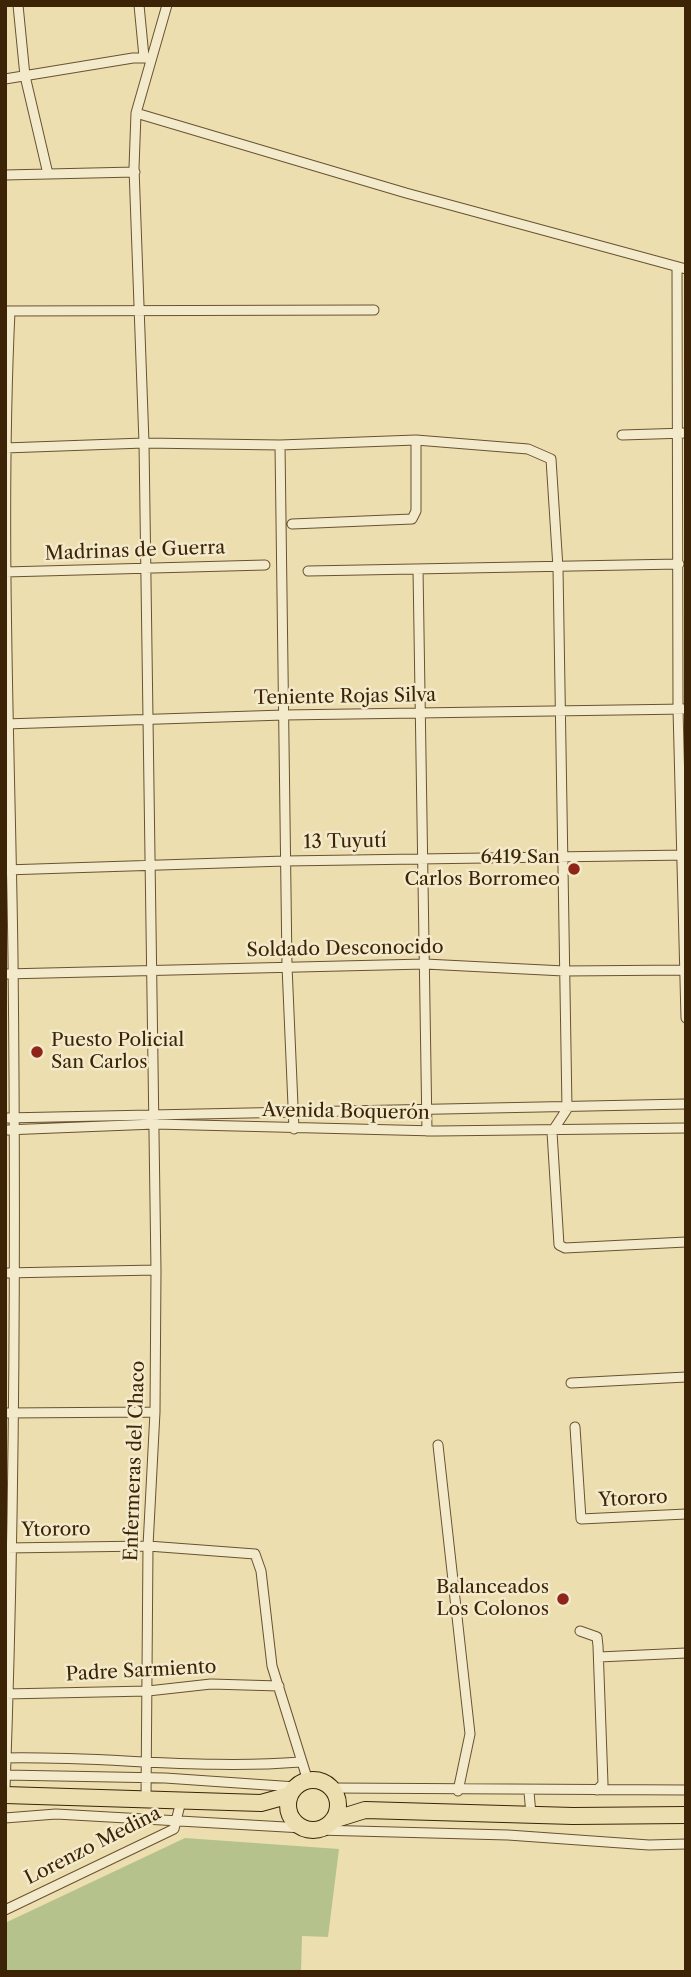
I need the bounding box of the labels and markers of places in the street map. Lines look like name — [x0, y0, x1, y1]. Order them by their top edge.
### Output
place label: 6419 San Carlos Borromeo — [404, 847, 560, 891]
marker: 6419 San Carlos Borromeo — [566, 861, 582, 877]
place label: Puesto Policial San Carlos — [51, 1030, 184, 1074]
marker: Puesto Policial San Carlos — [29, 1044, 45, 1060]
place label: Balanceados Los Colonos — [436, 1577, 549, 1621]
marker: Balanceados Los Colonos — [555, 1591, 571, 1607]

